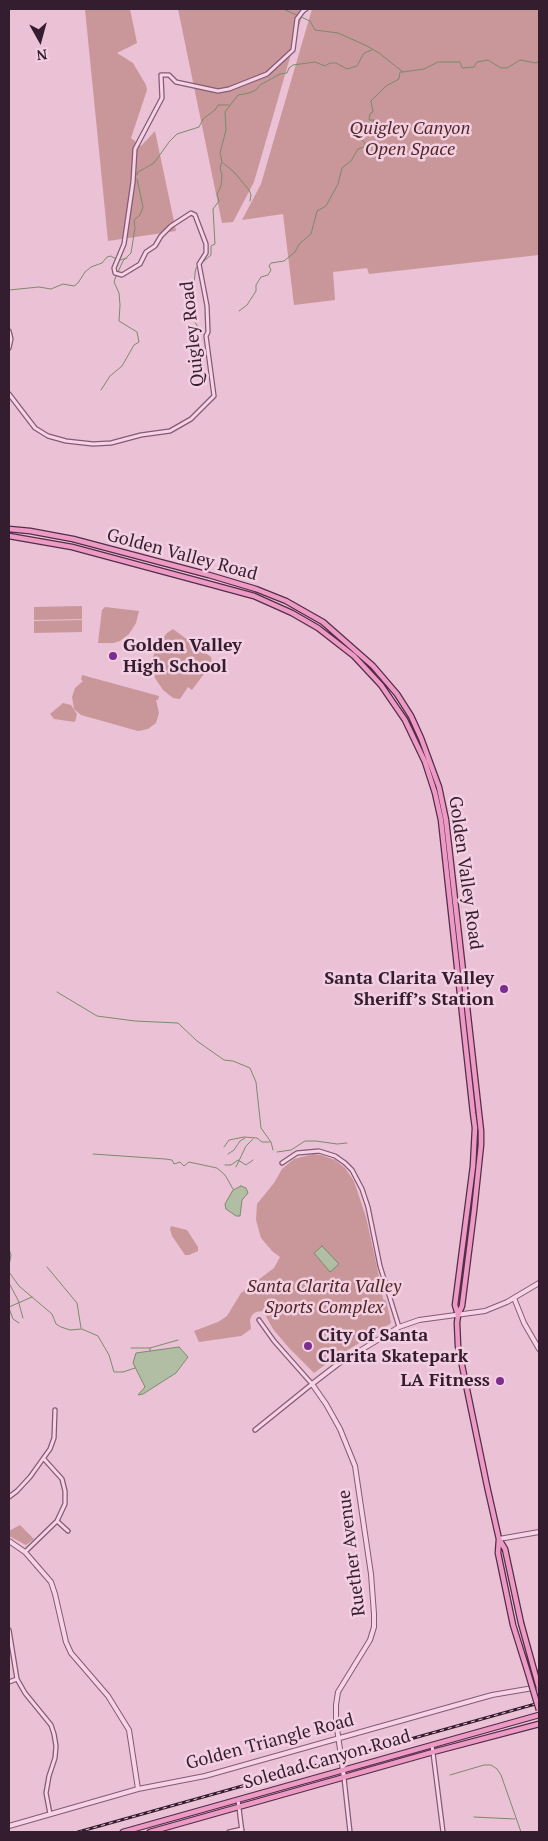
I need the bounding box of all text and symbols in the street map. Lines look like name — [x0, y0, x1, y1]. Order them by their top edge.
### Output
north arrow — [15, 15, 65, 65]
text: N — [35, 45, 48, 65]
park label: Quigley Canyon Open Space — [350, 118, 470, 160]
street label: Quigley Road — [177, 280, 209, 388]
street label: Golden Valley Road — [104, 525, 260, 585]
place label: Golden Valley High School — [123, 635, 242, 678]
marker: Golden Valley High School — [107, 650, 119, 662]
street label: Golden Valley Road — [444, 795, 486, 951]
place label: Santa Clarita Valley Sheriff’s Station — [324, 968, 494, 1011]
marker: Santa Clarita Valley Sheriff’s Station — [498, 983, 510, 995]
park label: Santa Clarita Valley Sports Complex — [247, 1276, 401, 1318]
place label: City of Santa Clarita Skatepark — [318, 1325, 468, 1368]
marker: City of Santa Clarita Skatepark — [302, 1340, 314, 1352]
place label: LA Fitness — [400, 1370, 490, 1392]
marker: LA Fitness — [494, 1375, 506, 1387]
street label: Ruether Avenue — [334, 1488, 370, 1618]
street label: Golden Triangle Road — [184, 1709, 356, 1775]
street label: Soledad Canyon Road — [241, 1726, 413, 1794]

